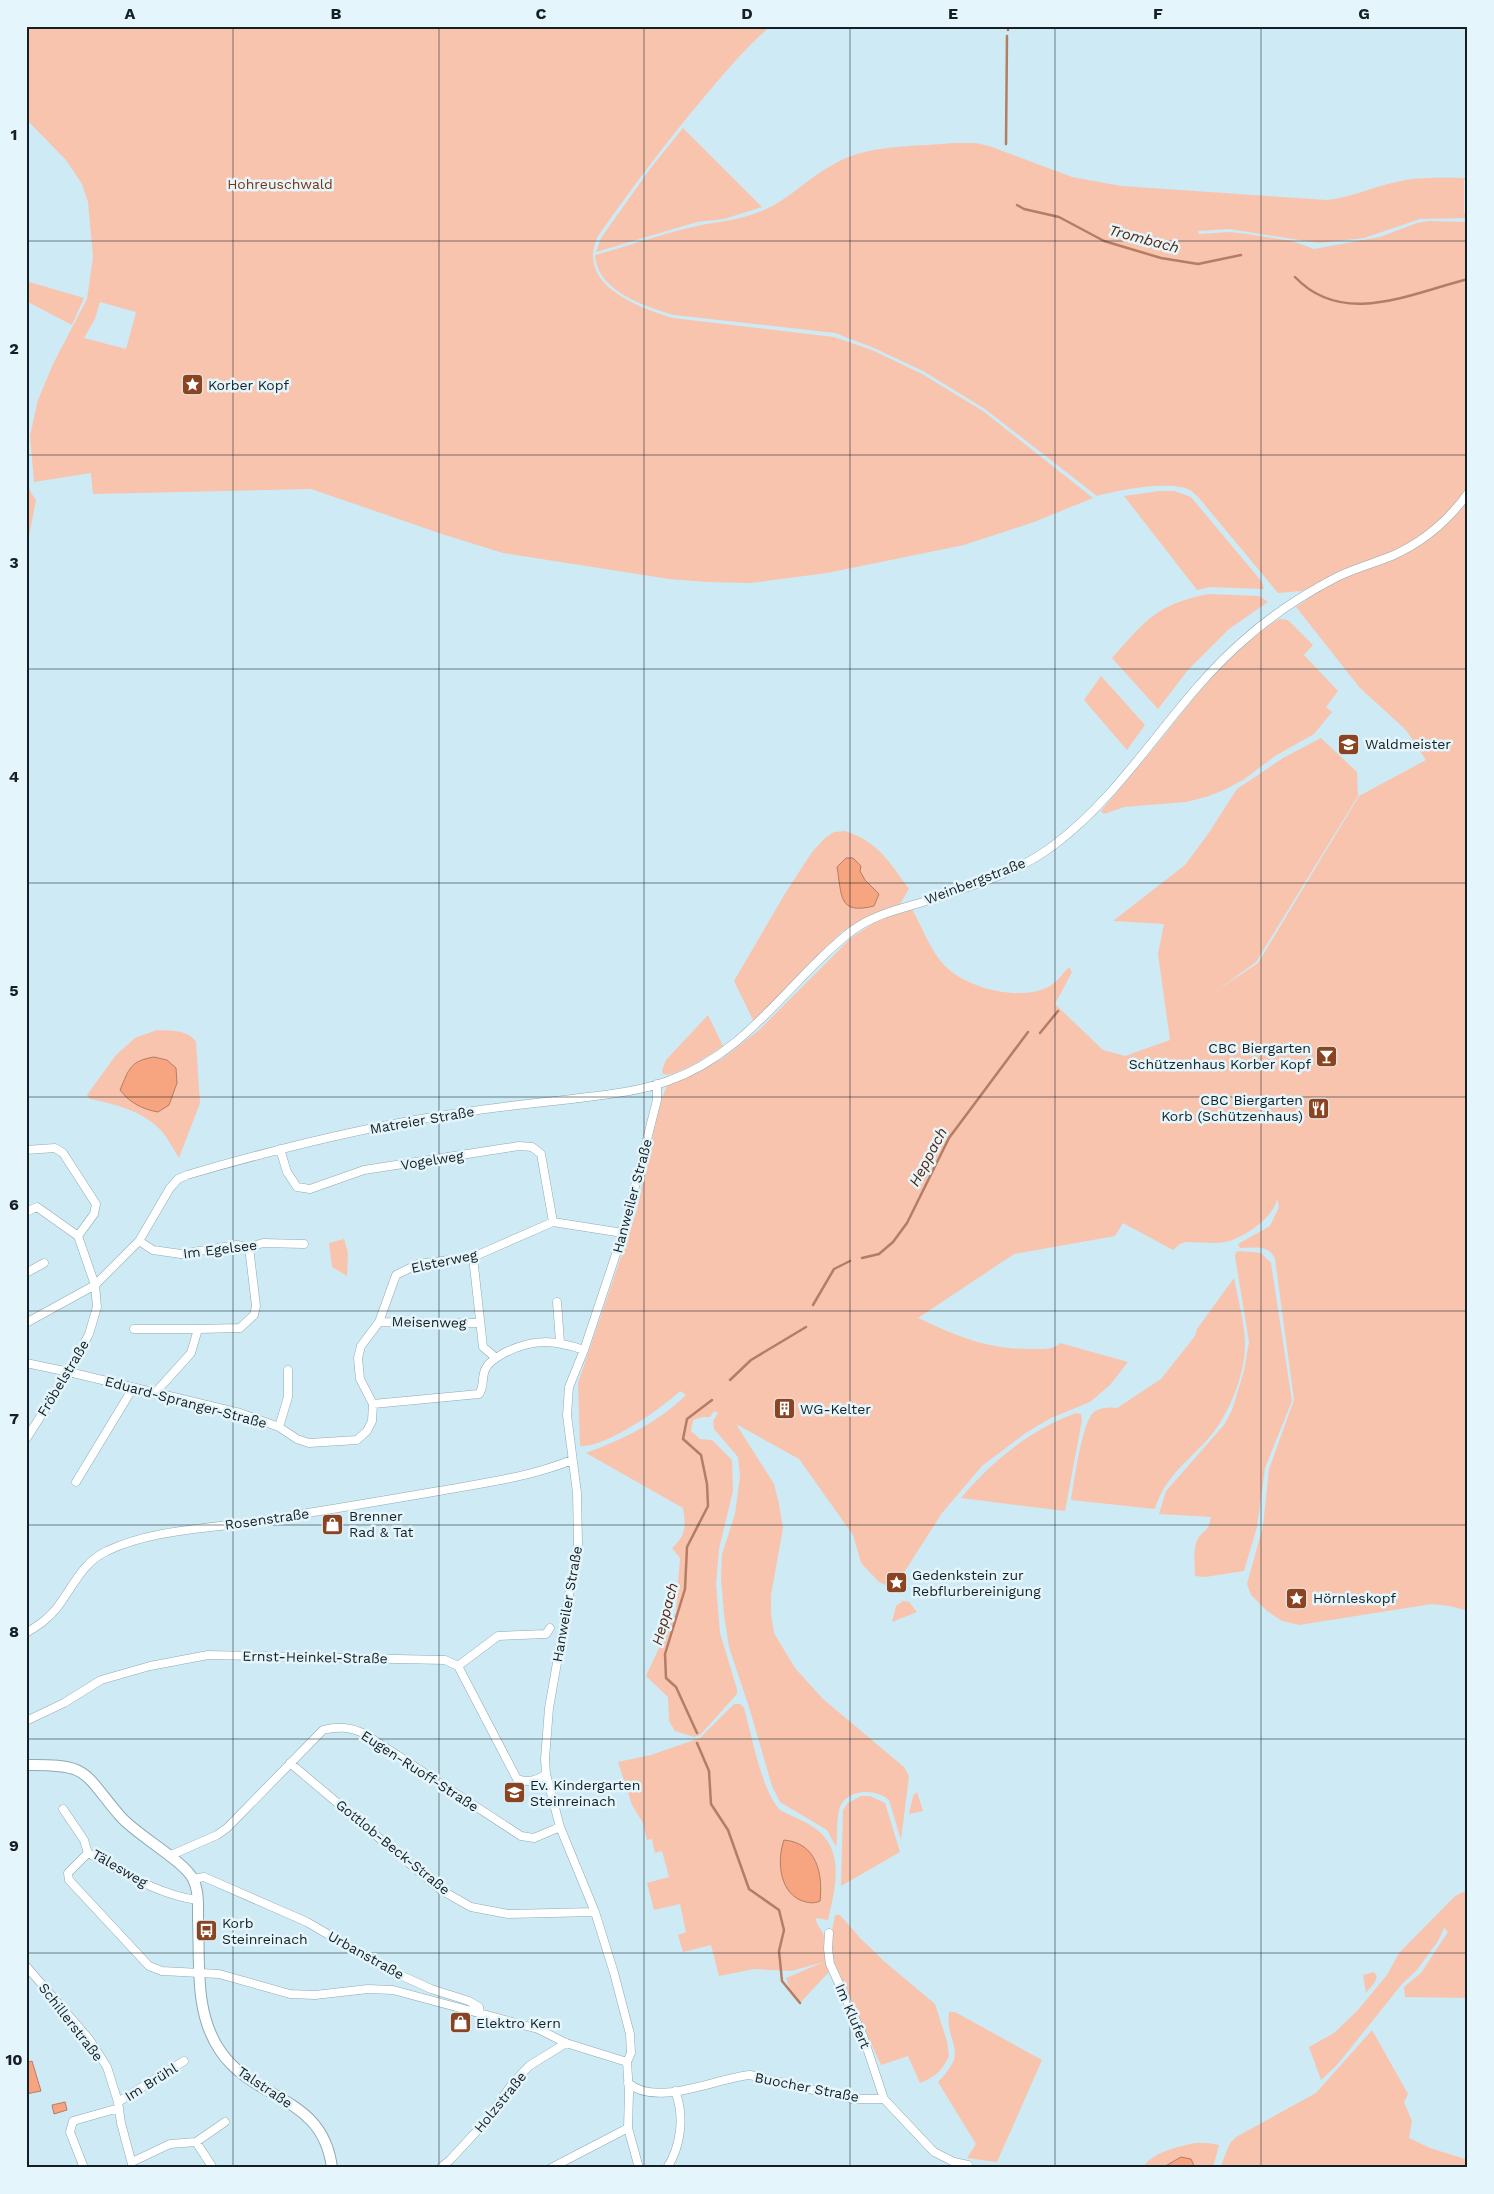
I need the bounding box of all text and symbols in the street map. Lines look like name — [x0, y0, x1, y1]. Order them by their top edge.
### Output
text: A — [125, 4, 136, 23]
text: B — [331, 4, 342, 23]
text: C — [536, 4, 547, 23]
text: D — [741, 4, 753, 23]
text: E — [948, 4, 958, 23]
text: F — [1153, 4, 1163, 23]
text: G — [1358, 4, 1370, 23]
text: 1 — [11, 125, 17, 144]
park label: Hohreuschwald — [227, 176, 333, 192]
water label: Trombach — [1107, 221, 1181, 257]
text: 2 — [9, 339, 19, 358]
place icon: Korber Kopf — [180, 373, 204, 397]
place label: Korber Kopf — [208, 377, 289, 393]
text: 3 — [9, 553, 19, 572]
school or university icon: Waldmeister — [1337, 732, 1361, 756]
place label: Waldmeister — [1365, 736, 1451, 752]
text: 4 — [9, 767, 19, 786]
street label: Weinbergstraße — [922, 854, 1028, 908]
text: 5 — [9, 981, 19, 1000]
place label: CBC Biergarten Schützenhaus Korber Kopf — [1129, 1040, 1311, 1072]
bar icon: CBC Biergarten Schützenhaus Korber Kopf — [1315, 1044, 1339, 1068]
place label: CBC Biergarten Korb (Schützenhaus) — [1161, 1092, 1303, 1124]
restaurant icon: CBC Biergarten Korb (Schützenhaus) — [1307, 1096, 1331, 1120]
street label: Matreier Straße — [368, 1103, 476, 1137]
water label: Heppach — [905, 1125, 951, 1189]
street label: Hanweiler Straße — [609, 1137, 655, 1255]
street label: Vogelweg — [399, 1147, 465, 1173]
text: 6 — [9, 1195, 19, 1214]
street label: Im Egelsee — [182, 1237, 258, 1261]
street label: Elsterweg — [409, 1246, 479, 1276]
street label: Meisenweg — [392, 1313, 467, 1331]
street label: Fröbelstraße — [34, 1337, 92, 1419]
street label: Eduard-Spranger-Straße — [103, 1373, 269, 1431]
building icon: WG-Kelter — [772, 1397, 796, 1421]
place label: WG-Kelter — [800, 1401, 871, 1417]
text: 7 — [9, 1409, 19, 1428]
street label: Rosenstraße — [224, 1505, 310, 1533]
place label: Brenner Rad & Tat — [349, 1508, 414, 1540]
shop icon: Brenner Rad & Tat — [321, 1512, 345, 1536]
street label: Hanweiler Straße — [549, 1545, 585, 1663]
place label: Gedenkstein zur Rebflurbereinigung — [912, 1567, 1041, 1599]
place icon: Gedenkstein zur Rebflurbereinigung — [884, 1571, 908, 1595]
water label: Heppach — [648, 1581, 682, 1647]
place icon: Hörnleskopf — [1285, 1586, 1309, 1610]
place label: Hörnleskopf — [1313, 1590, 1396, 1606]
text: 8 — [9, 1622, 19, 1641]
street label: Ernst-Heinkel-Straße — [242, 1648, 388, 1666]
street label: Eugen-Ruoff-Straße — [358, 1727, 482, 1815]
place label: Ev. Kindergarten Steinreinach — [530, 1777, 640, 1809]
school or university icon: Ev. Kindergarten Steinreinach — [502, 1781, 526, 1805]
street label: Gottlob-Beck-Straße — [333, 1796, 453, 1898]
text: 9 — [9, 1836, 19, 1855]
street label: Tälesweg — [89, 1846, 151, 1891]
place label: Korb Steinreinach — [222, 1915, 308, 1947]
bus stop icon: Korb Steinreinach — [194, 1919, 218, 1943]
street label: Urbanstraße — [325, 1928, 407, 1982]
street label: Schillerstraße — [36, 1980, 106, 2064]
street label: Im Klufert — [832, 1981, 874, 2051]
shop icon: Elektro Kern — [448, 2011, 472, 2035]
place label: Elektro Kern — [476, 2015, 561, 2031]
text: 10 — [5, 2050, 23, 2069]
street label: Im Brühl — [122, 2059, 181, 2104]
street label: Talstraße — [235, 2063, 295, 2111]
street label: Holzstraße — [471, 2068, 529, 2136]
street label: Buocher Straße — [753, 2069, 861, 2105]

